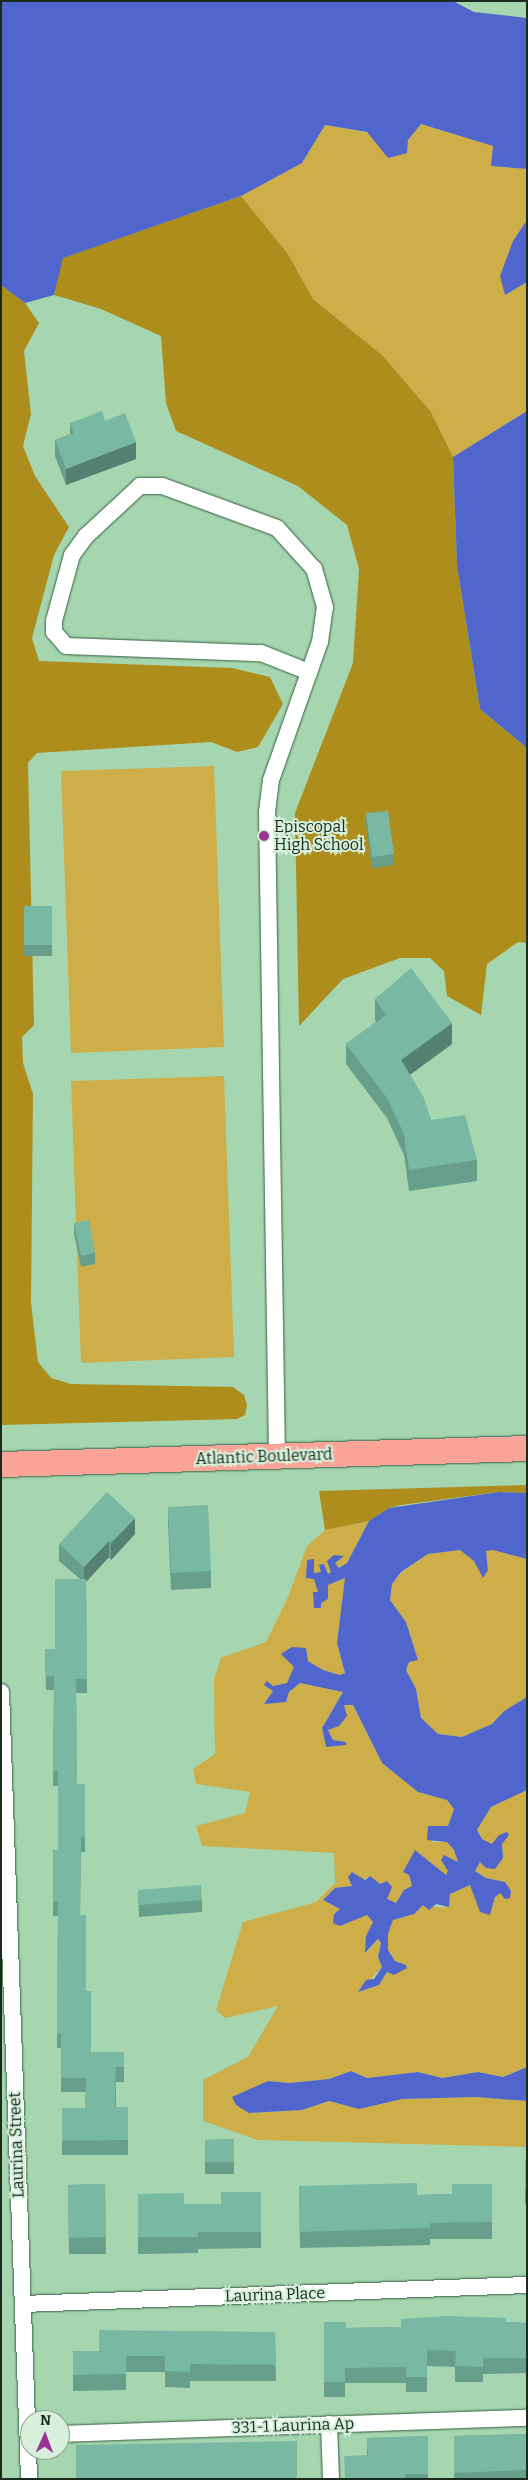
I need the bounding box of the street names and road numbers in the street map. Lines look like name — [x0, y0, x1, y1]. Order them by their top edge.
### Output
street label: Atlantic Boulevard — [195, 1445, 333, 1469]
street label: Laurina Street — [6, 2092, 28, 2198]
street label: Laurina Place — [225, 2284, 325, 2306]
street label: 331-1 Laurina Ap — [232, 2414, 354, 2438]

